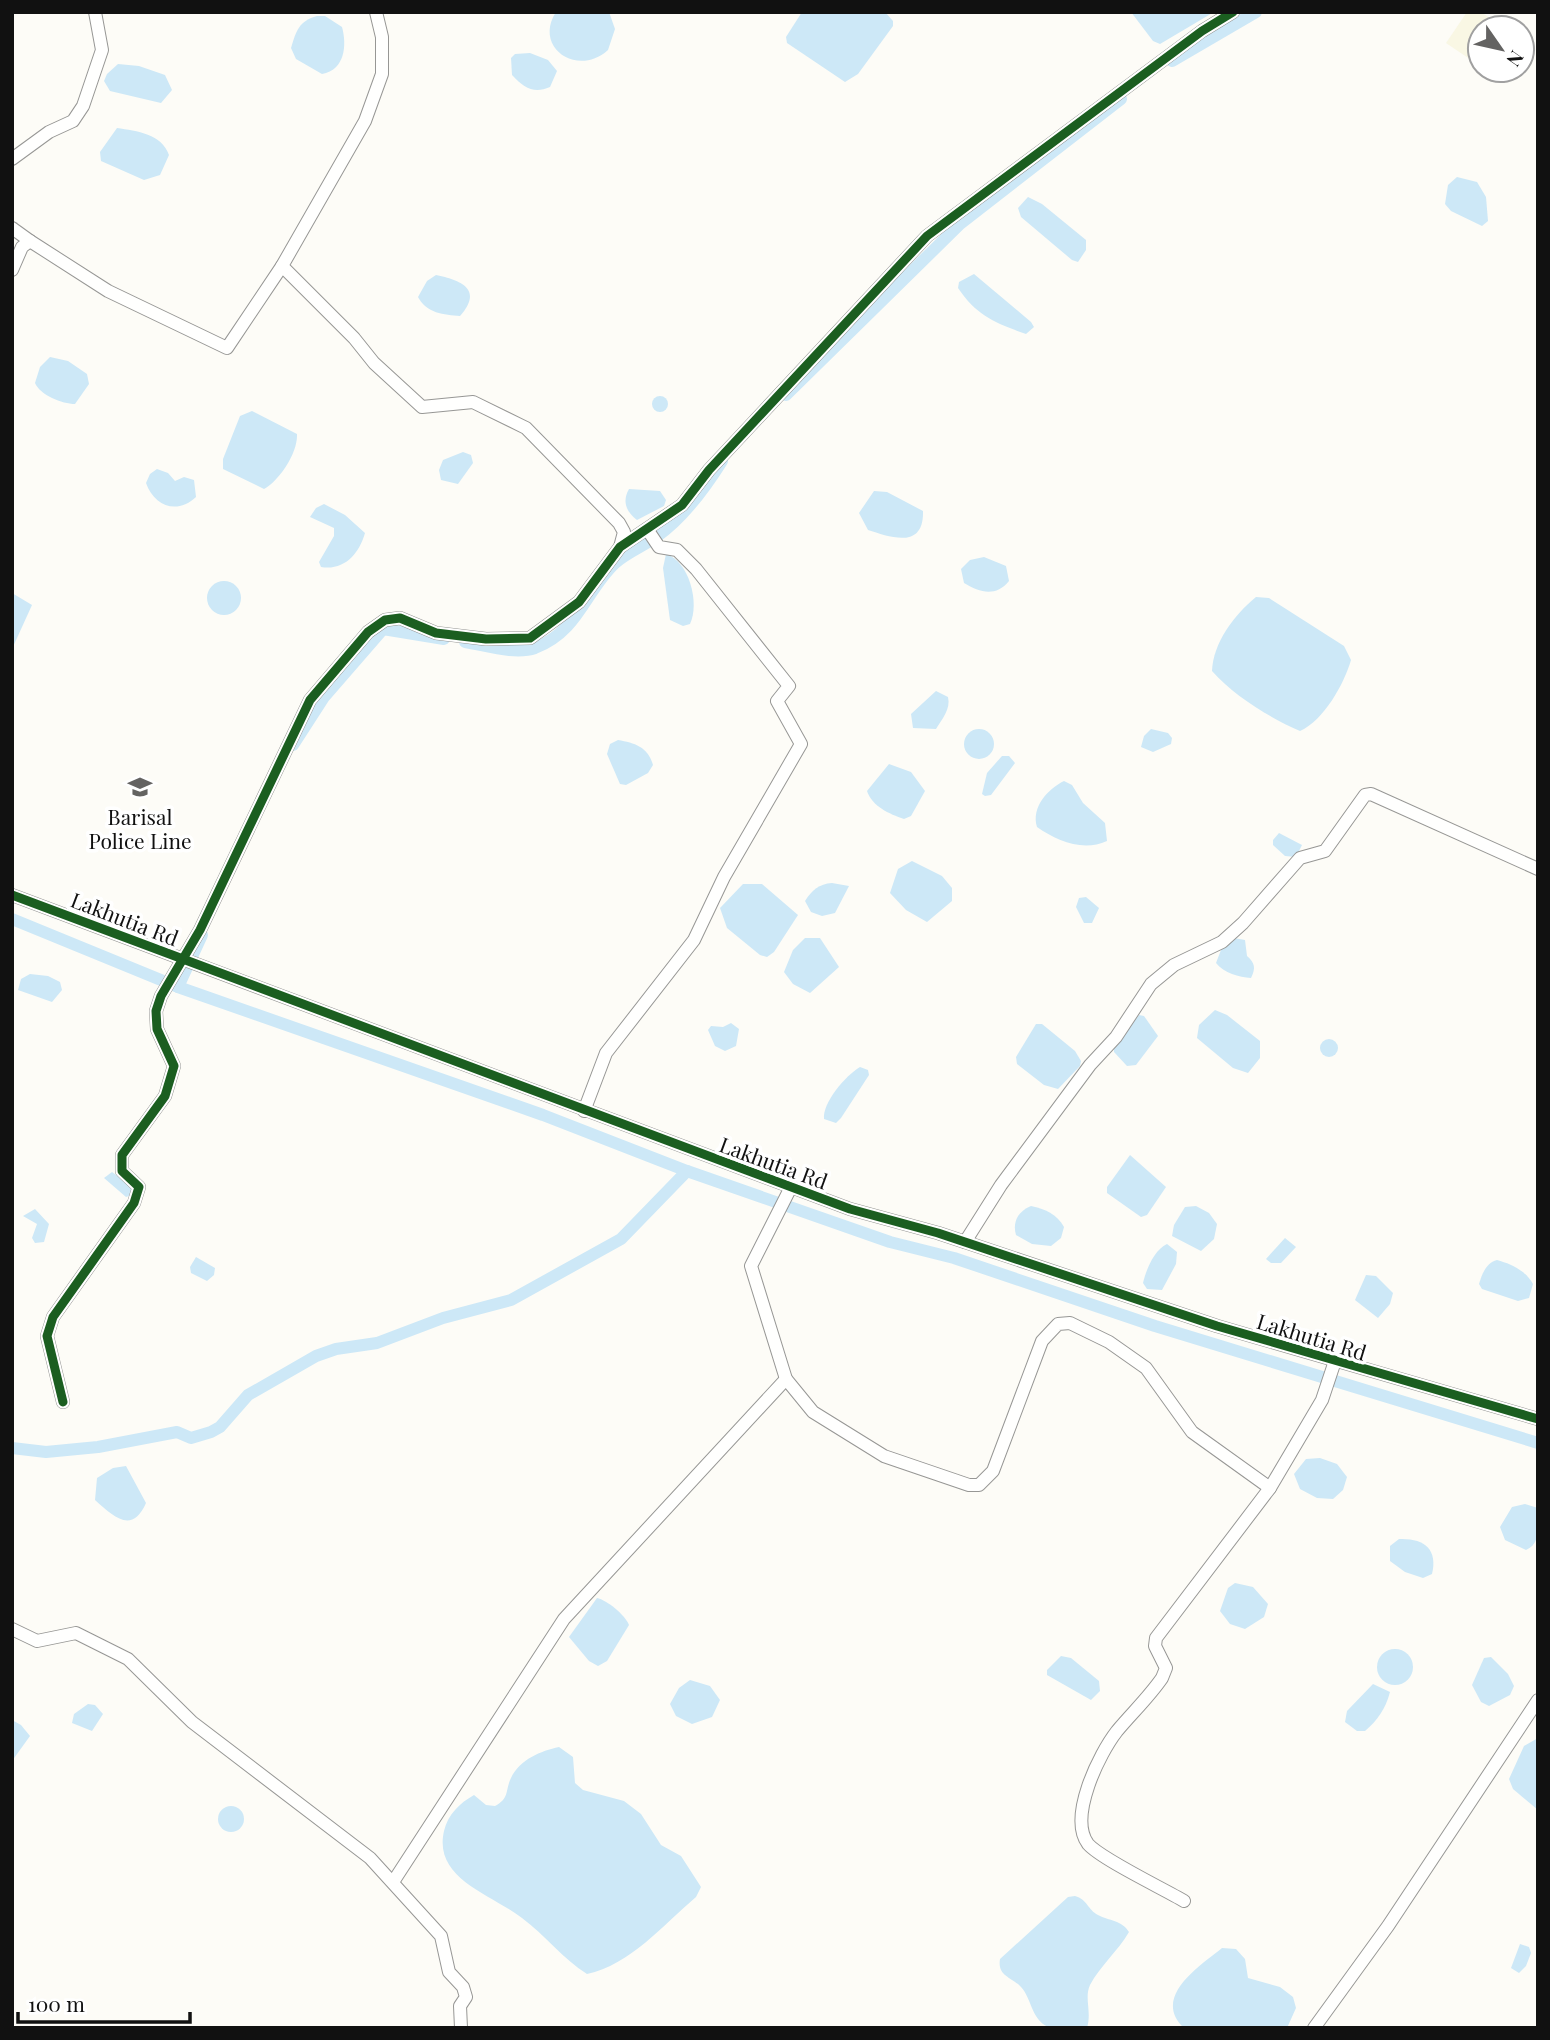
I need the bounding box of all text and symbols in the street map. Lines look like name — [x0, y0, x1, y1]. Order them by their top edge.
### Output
north arrow — [1466, 14, 1536, 84]
text: N — [1501, 46, 1531, 72]
school or university icon: Barisal Police Line — [126, 773, 154, 801]
place label: Barisal Police Line — [88, 802, 192, 854]
street label: Lakhutia Rd — [67, 885, 183, 951]
street label: Lakhutia Rd — [716, 1130, 832, 1194]
street label: Lakhutia Rd — [1254, 1306, 1370, 1366]
scale bar — [18, 1980, 189, 2024]
text: 100 m — [28, 1989, 85, 2017]

